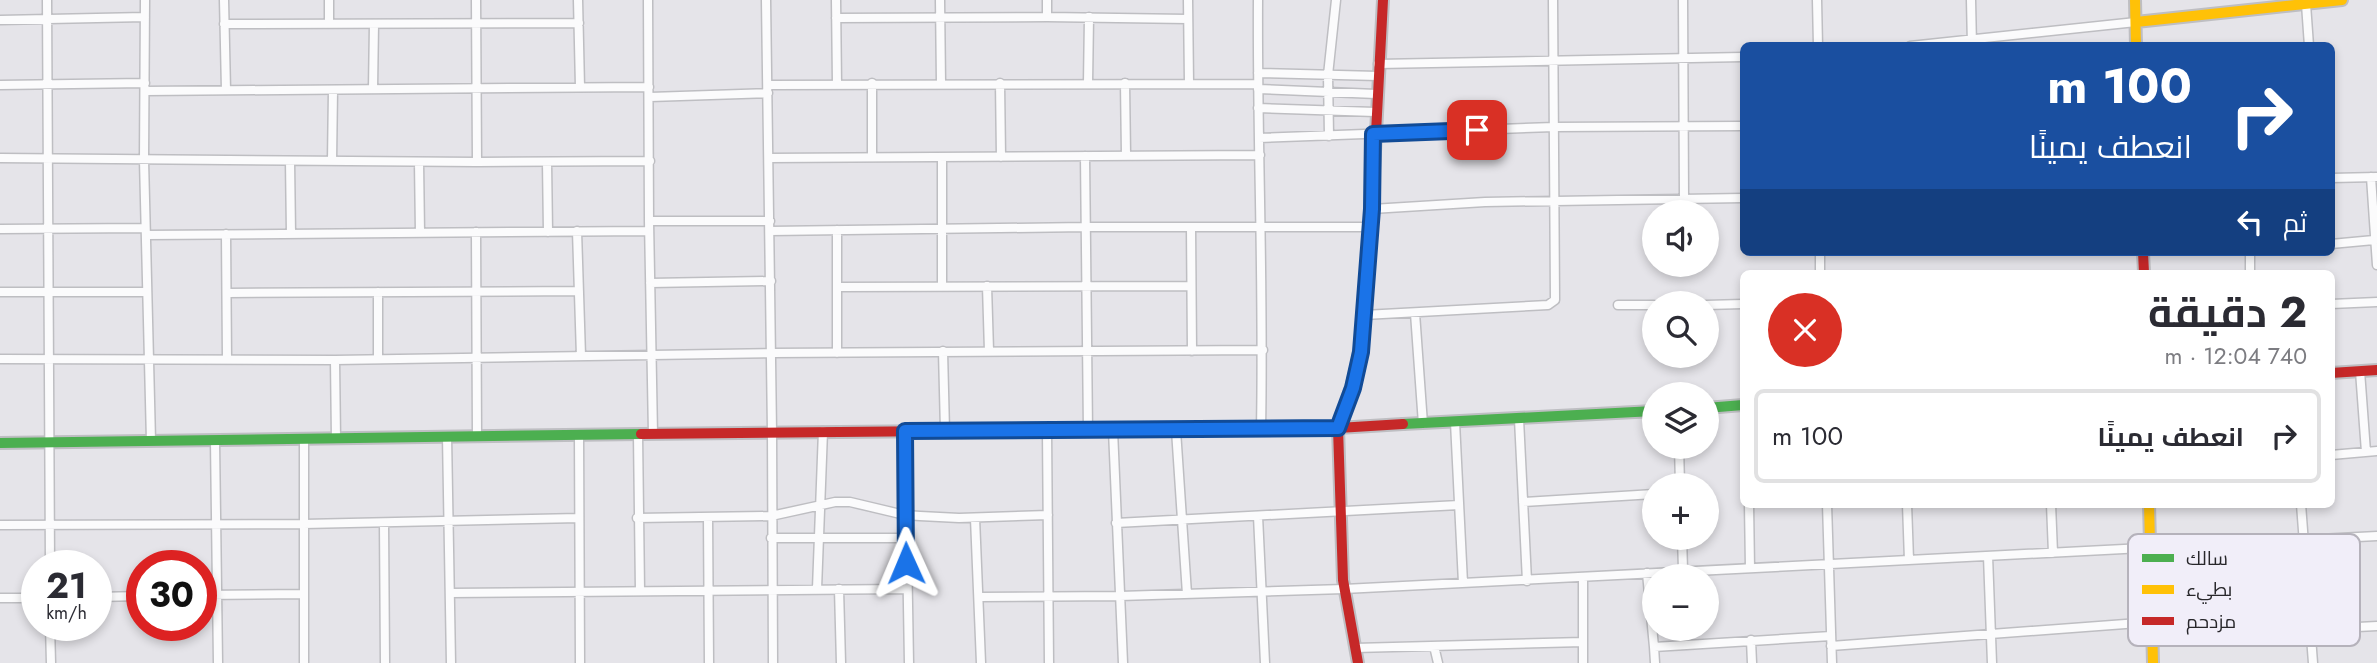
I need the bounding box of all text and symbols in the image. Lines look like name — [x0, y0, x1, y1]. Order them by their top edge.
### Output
text: 100 m — [2047, 51, 2192, 121]
icon: right — [2216, 70, 2307, 161]
pin — [1447, 100, 1507, 160]
icon: arrive — [1458, 111, 1496, 149]
text: انعطف يمينًا — [2029, 124, 2192, 170]
map controls — [1642, 200, 1719, 641]
button: sound — [1642, 200, 1719, 277]
icon: left — [2231, 203, 2269, 241]
text: ثم — [2283, 204, 2307, 242]
text: 2 دقيقة — [2148, 282, 2307, 343]
button: search — [1642, 291, 1719, 368]
button: close — [1768, 293, 1842, 367]
text: 740 m · 12:04 — [2165, 339, 2307, 373]
button: layers — [1642, 382, 1719, 459]
text: 100 m — [1772, 417, 1843, 455]
icon: right — [2265, 417, 2303, 455]
text: انعطف يمينًا — [2098, 418, 2244, 456]
button: + — [1642, 473, 1719, 550]
position arrow — [869, 526, 943, 600]
legend — [2128, 534, 2360, 646]
text: سالك — [2186, 545, 2228, 572]
speed limit sign: 30 — [126, 550, 217, 641]
text: 21 — [46, 561, 87, 611]
button: − — [1642, 564, 1719, 641]
text: بطيء — [2186, 576, 2232, 604]
text: km/h — [46, 600, 87, 626]
text: مزدحم — [2186, 608, 2236, 635]

